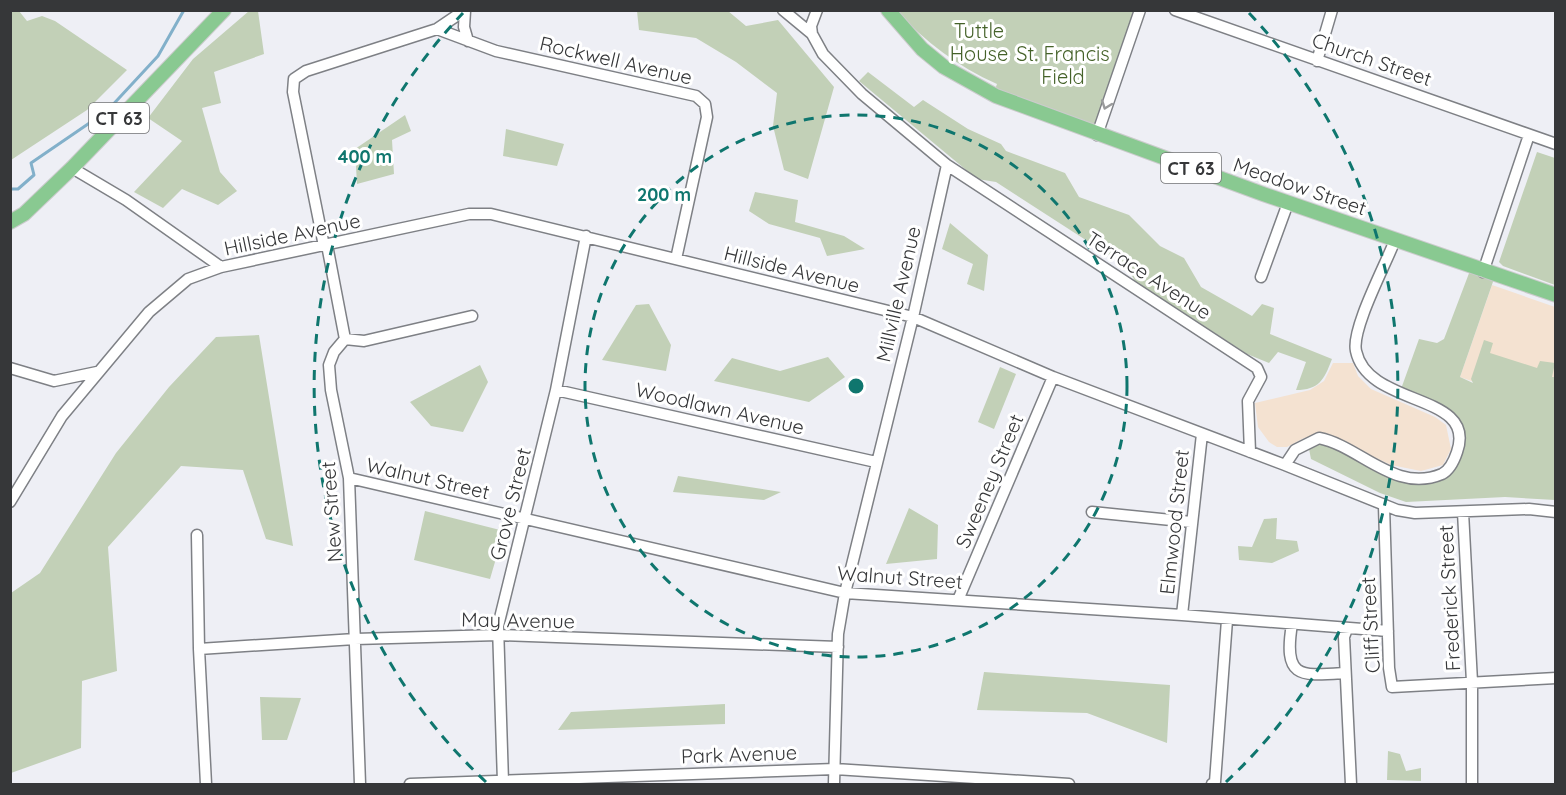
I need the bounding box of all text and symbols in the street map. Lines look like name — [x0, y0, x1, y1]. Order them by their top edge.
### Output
park label: Tuttle House — [950, 18, 1008, 66]
street label: Church Street — [1309, 27, 1435, 91]
street label: Rockwell Avenue — [537, 30, 695, 90]
park label: St. Francis Field — [1016, 41, 1110, 89]
one-way arrow — [1101, 99, 1114, 110]
road number: CT 63 — [89, 103, 149, 133]
text: 400 m — [338, 145, 392, 168]
street label: Meadow Street — [1230, 151, 1370, 221]
road number: CT 63 — [1161, 153, 1221, 183]
text: 200 m — [637, 183, 691, 206]
street label: Hillside Avenue — [222, 207, 362, 261]
street label: Millville Avenue — [870, 224, 926, 364]
street label: Terrace Avenue — [1082, 225, 1216, 325]
street label: Hillside Avenue — [722, 240, 862, 298]
street label: Woodlawn Avenue — [633, 376, 807, 440]
centre of rings — [846, 376, 866, 396]
street label: Sweeney Street — [950, 410, 1029, 552]
street label: Grove Street — [484, 445, 536, 563]
street label: Elmwood Street — [1154, 448, 1194, 596]
street label: Walnut Street — [364, 452, 492, 504]
street label: New Street — [315, 461, 347, 563]
street label: Frederick Street — [1433, 524, 1465, 672]
street label: Walnut Street — [836, 560, 964, 594]
street label: Cliff Street — [1355, 576, 1385, 674]
street label: May Avenue — [461, 607, 575, 633]
street label: Park Avenue — [680, 739, 798, 769]

